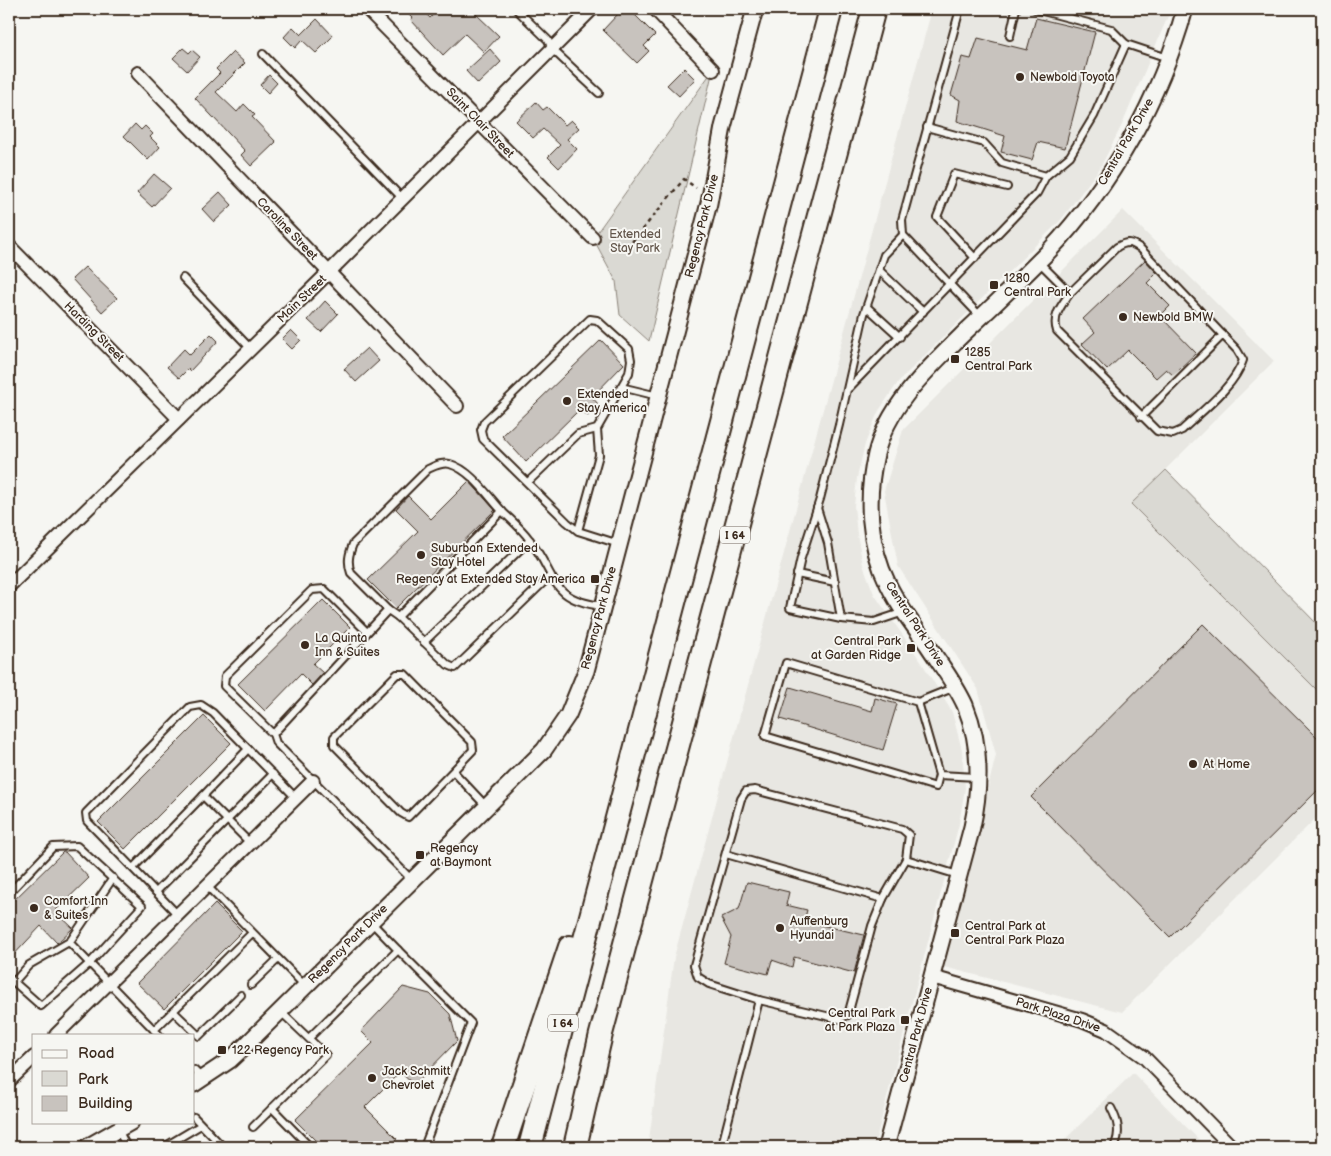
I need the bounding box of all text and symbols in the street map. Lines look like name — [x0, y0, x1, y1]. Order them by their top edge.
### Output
place label: Newbold Toyota — [1030, 70, 1115, 85]
marker: Newbold Toyota — [1014, 71, 1026, 83]
street label: Saint Clair Street — [443, 85, 517, 161]
street label: Central Park Drive — [1095, 96, 1157, 188]
street label: Regency Park Drive — [682, 173, 722, 279]
street label: Caroline Street — [253, 194, 321, 264]
park label: Extended Stay Park — [609, 227, 661, 256]
place label: 1280 Central Park — [1004, 271, 1071, 300]
street label: Main Street — [274, 272, 330, 326]
marker: 1280 Central Park — [988, 279, 1000, 291]
street label: Harding Street — [61, 299, 127, 365]
place label: Newbold BMW — [1133, 310, 1213, 325]
marker: Newbold BMW — [1117, 311, 1129, 323]
place label: 1285 Central Park — [965, 345, 1032, 374]
marker: 1285 Central Park — [949, 353, 961, 365]
place label: Extended Stay America — [577, 387, 647, 416]
marker: Extended Stay America — [561, 395, 573, 407]
road number: I 64 — [720, 526, 750, 544]
place label: Suburban Extended Stay Hotel — [431, 541, 538, 570]
marker: Suburban Extended Stay Hotel — [415, 549, 427, 561]
street label: Regency Park Drive — [578, 565, 620, 671]
place label: Regency at Extended Stay America — [396, 572, 585, 587]
marker: Regency at Extended Stay America — [589, 573, 601, 585]
street label: Central Park Drive — [882, 579, 948, 669]
place label: La Quinta Inn & Suites — [315, 631, 380, 660]
place label: Central Park at Garden Ridge — [811, 634, 901, 663]
marker: La Quinta Inn & Suites — [299, 639, 311, 651]
marker: Central Park at Garden Ridge — [905, 642, 917, 654]
place label: At Home — [1203, 757, 1250, 772]
marker: At Home — [1187, 758, 1199, 770]
place label: Regency at Baymont — [430, 841, 492, 870]
marker: Regency at Baymont — [414, 849, 426, 861]
place label: Comfort Inn & Suites — [44, 894, 108, 923]
street label: Regency Park Drive — [305, 901, 391, 987]
marker: Comfort Inn & Suites — [28, 902, 40, 914]
place label: Auffenburg Hyundai — [790, 914, 848, 943]
place label: Central Park at Central Park Plaza — [965, 919, 1065, 948]
marker: Auffenburg Hyundai — [774, 922, 786, 934]
marker: Central Park at Central Park Plaza — [949, 927, 961, 939]
street label: Central Park Drive — [896, 986, 936, 1084]
street label: Park Plaza Drive — [1014, 994, 1102, 1036]
place label: Central Park at Park Plaza — [825, 1006, 895, 1035]
road number: I 64 — [548, 1014, 578, 1032]
marker: Central Park at Park Plaza — [899, 1014, 911, 1026]
legend — [32, 1034, 195, 1124]
place label: 122 Regency Park — [232, 1043, 329, 1058]
text: Road — [78, 1044, 114, 1063]
marker: 122 Regency Park — [216, 1044, 228, 1056]
place label: Jack Schmitt Chevrolet — [382, 1064, 451, 1093]
text: Park — [78, 1070, 109, 1089]
marker: Jack Schmitt Chevrolet — [366, 1072, 378, 1084]
text: Building — [78, 1094, 133, 1113]

